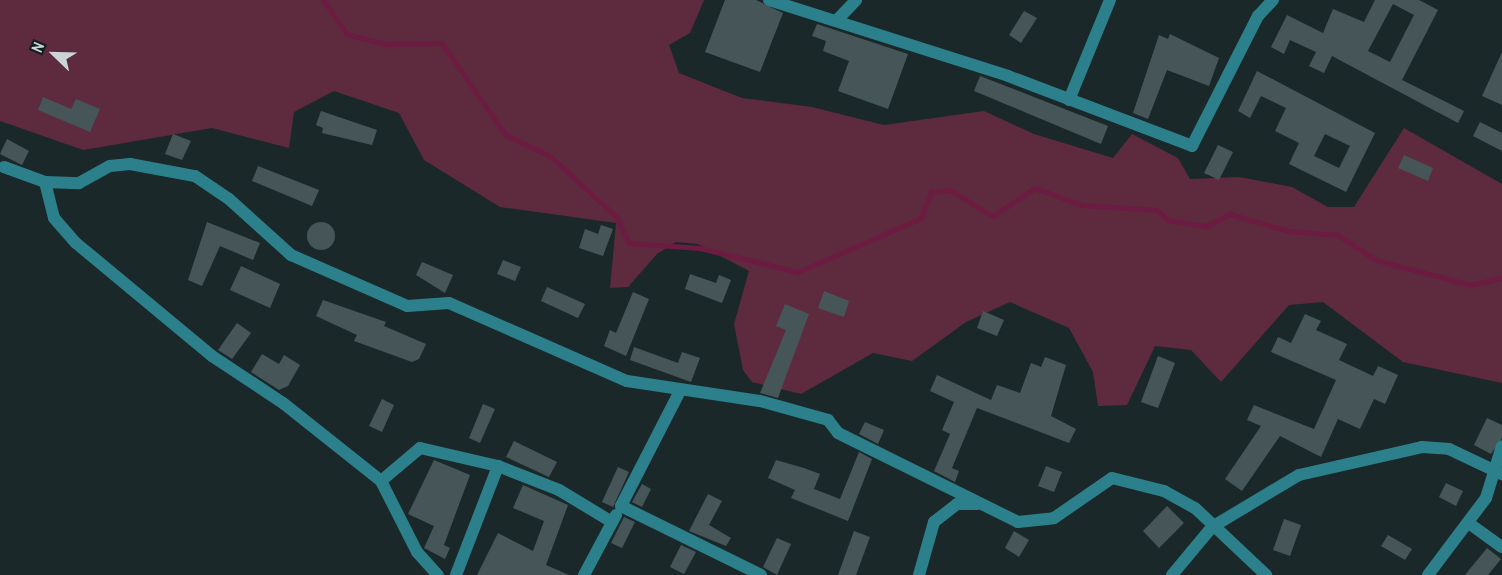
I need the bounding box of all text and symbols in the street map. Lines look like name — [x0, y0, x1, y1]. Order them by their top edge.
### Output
north arrow — [24, 24, 84, 84]
text: N — [25, 38, 49, 56]

